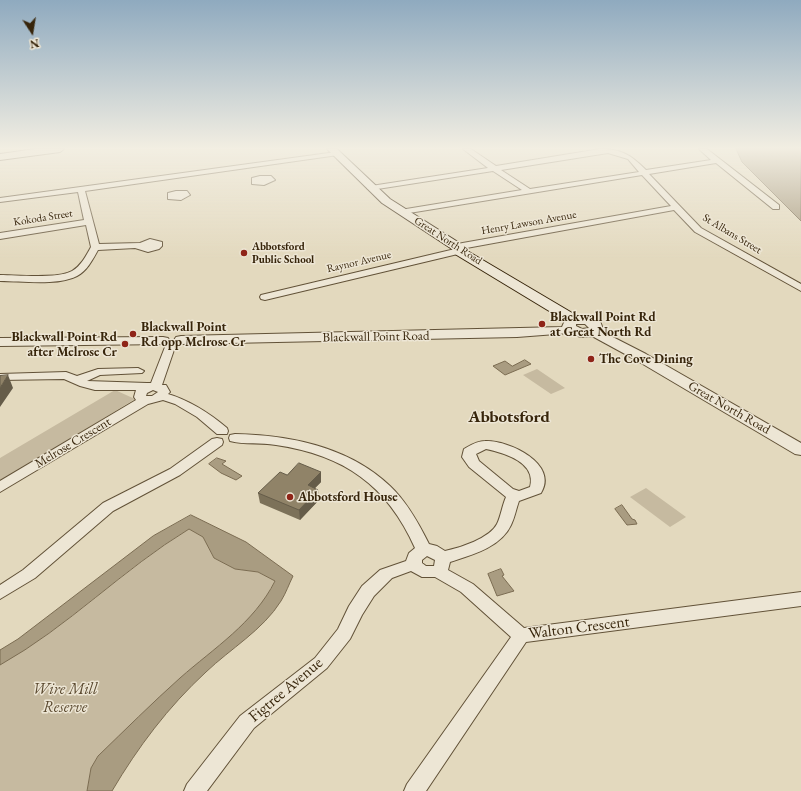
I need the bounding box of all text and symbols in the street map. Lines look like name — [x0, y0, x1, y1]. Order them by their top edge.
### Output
north arrow — [12, 12, 52, 52]
text: N — [29, 36, 40, 52]
street label: Kokoda Street — [12, 207, 74, 229]
street label: Henry Lawson Avenue — [480, 208, 578, 238]
street label: St Albans Street — [700, 211, 764, 257]
street label: Great North Road — [412, 214, 484, 268]
place label: Abbotsford Public School — [252, 240, 314, 266]
marker: Abbotsford Public School — [239, 248, 249, 258]
street label: Raynor Avenue — [326, 248, 392, 276]
place label: Blackwall Point Rd at Great North Rd — [550, 309, 656, 340]
place label: Blackwall Point Rd opp Melrose Cr — [141, 319, 245, 350]
marker: Blackwall Point Rd at Great North Rd — [537, 319, 547, 329]
street label: Blackwall Point Road — [322, 328, 430, 346]
place label: Blackwall Point Rd after Melrose Cr — [11, 329, 117, 360]
marker: Blackwall Point Rd opp Melrose Cr — [128, 329, 138, 339]
marker: Blackwall Point Rd after Melrose Cr — [120, 339, 130, 349]
place label: The Cove Dining — [599, 351, 693, 367]
marker: The Cove Dining — [586, 354, 596, 364]
street label: Great North Road — [685, 378, 773, 438]
district label: Abbotsford — [468, 407, 550, 427]
street label: Melrose Crescent — [32, 414, 114, 472]
place label: Abbotsford House — [298, 489, 398, 505]
marker: Abbotsford House — [285, 492, 295, 502]
street label: Walton Crescent — [527, 612, 631, 644]
street label: Figtree Avenue — [245, 653, 327, 727]
park label: Wire Mill Reserve — [33, 680, 97, 718]

